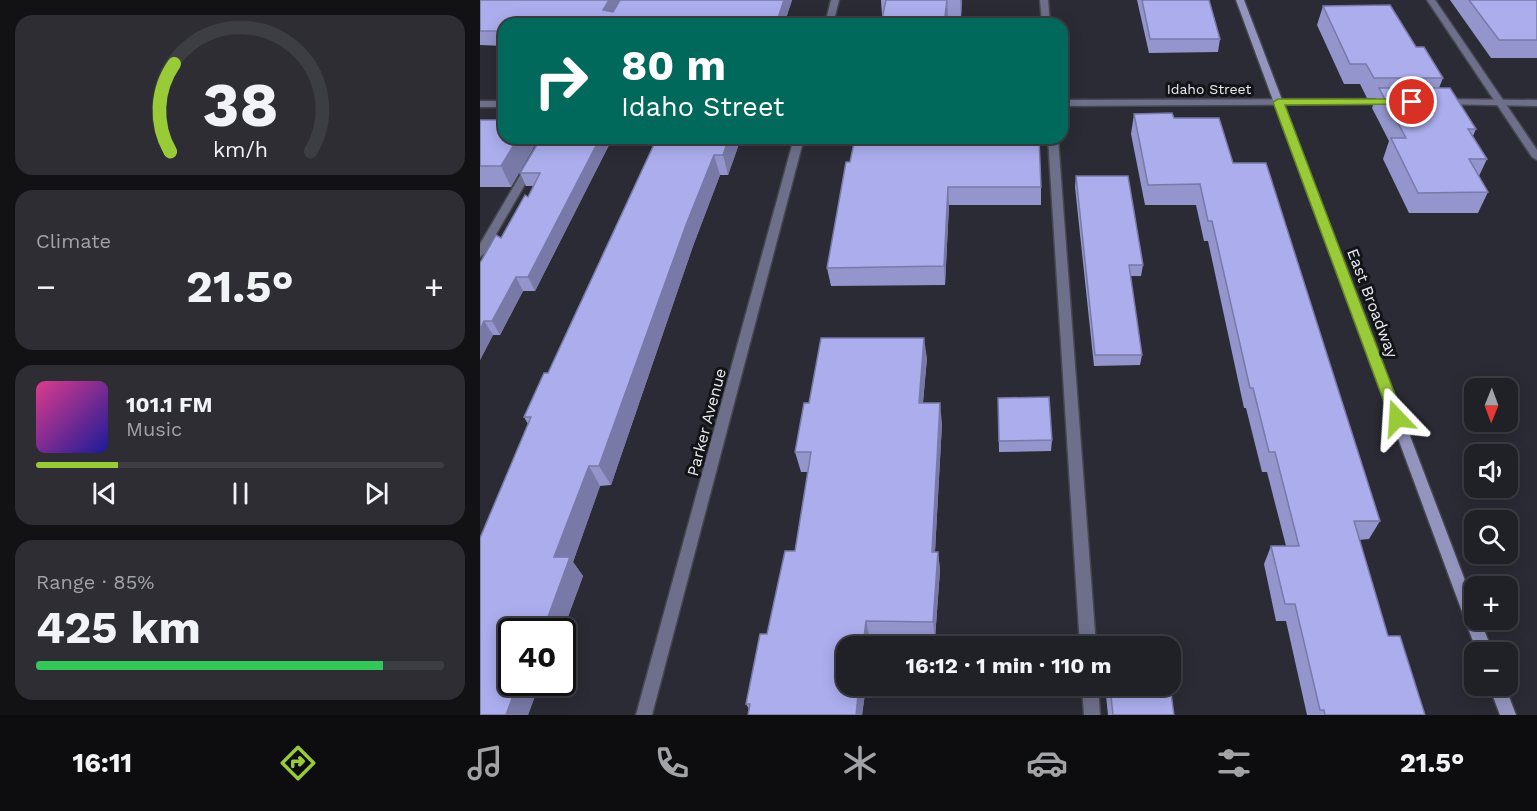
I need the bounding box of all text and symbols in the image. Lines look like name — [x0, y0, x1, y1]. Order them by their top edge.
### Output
text: 80 m — [621, 41, 726, 90]
icon: right — [522, 42, 600, 120]
text: 38 — [202, 68, 278, 141]
pin — [1386, 76, 1437, 127]
street label: Idaho Street — [1167, 81, 1251, 97]
icon: arrive — [1395, 85, 1428, 118]
text: Idaho Street — [621, 91, 784, 123]
text: km/h — [212, 137, 268, 162]
text: Climate — [36, 229, 111, 253]
street label: East Broadway — [1343, 246, 1402, 361]
text: 21.5° — [186, 260, 294, 313]
text: − — [36, 267, 56, 306]
text: + — [424, 267, 444, 306]
street label: Parker Avenue — [683, 366, 730, 478]
north arrow — [1464, 378, 1518, 432]
map controls — [1464, 378, 1518, 696]
position arrow — [1365, 386, 1429, 450]
text: 101.1 FM — [126, 392, 213, 417]
text: Music — [126, 417, 182, 441]
button: sound — [1464, 444, 1518, 498]
icon: previous — [88, 477, 121, 510]
icon: pause — [224, 477, 257, 510]
icon: next — [360, 477, 393, 510]
button: search — [1464, 510, 1518, 564]
text: Range · 85% — [36, 570, 154, 594]
button: + — [1464, 576, 1518, 630]
text: 425 km — [36, 601, 201, 654]
speed limit sign: 40 — [498, 618, 576, 696]
button: − — [1464, 642, 1518, 696]
text: 16:12 · 1 min · 110 m — [906, 653, 1111, 678]
icon: directions — [277, 742, 319, 784]
icon: music — [464, 742, 506, 784]
icon: phone — [651, 742, 693, 784]
icon: climate — [839, 742, 881, 784]
icon: car — [1026, 742, 1068, 784]
icon: filters — [1213, 742, 1255, 784]
text: 16:11 — [73, 747, 132, 779]
text: 21.5° — [1400, 747, 1464, 779]

